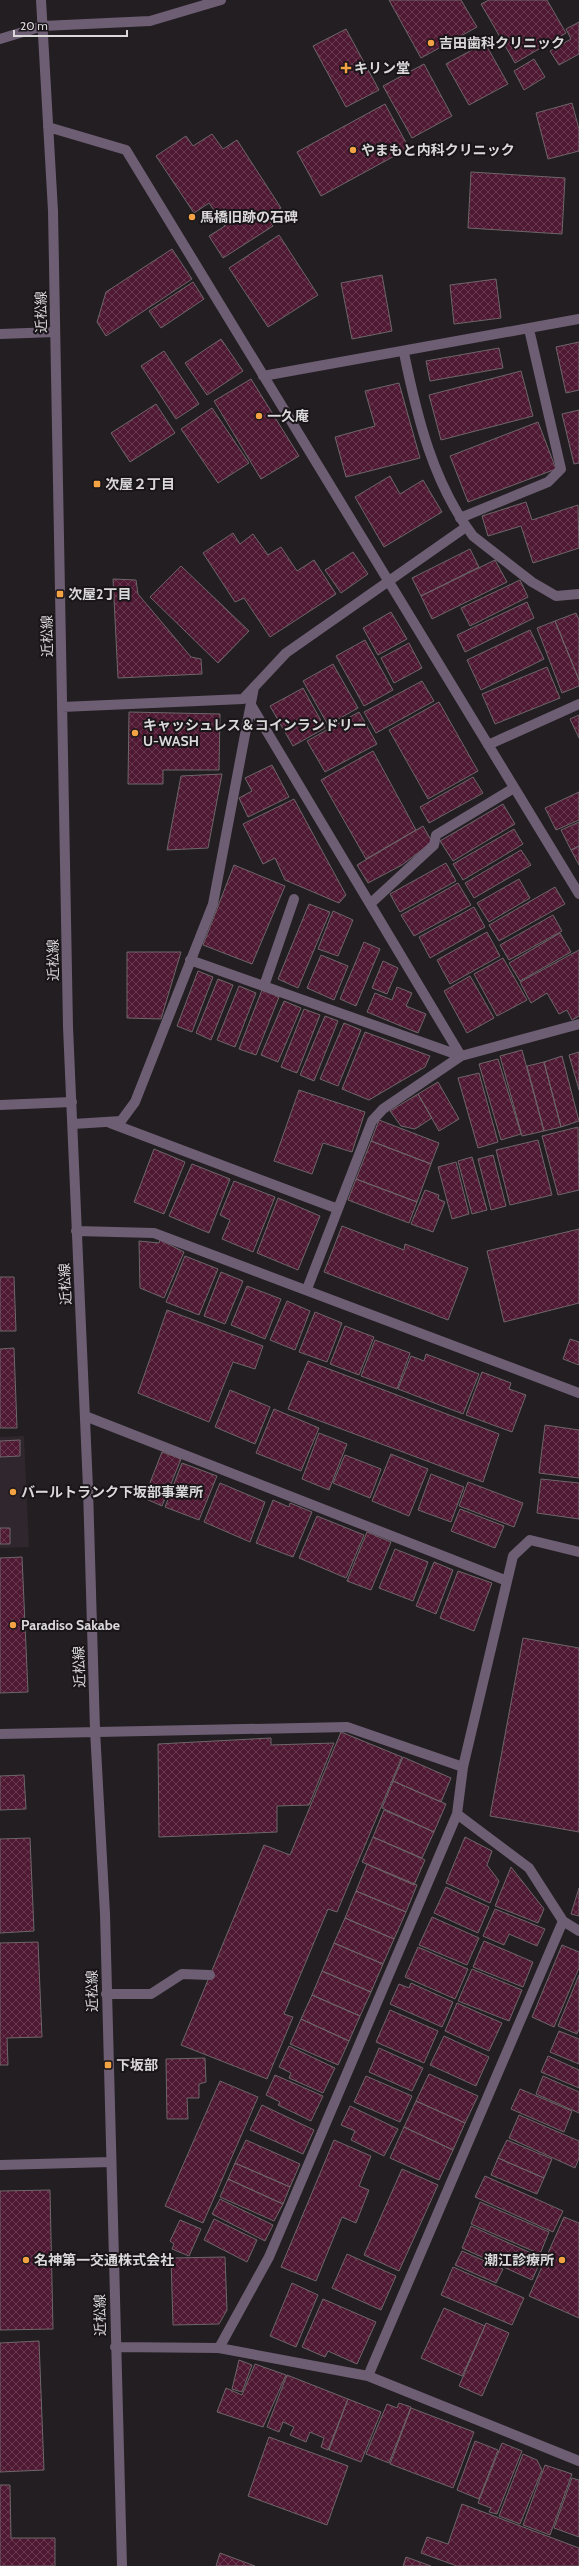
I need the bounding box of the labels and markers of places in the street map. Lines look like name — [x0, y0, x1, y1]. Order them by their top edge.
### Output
place label: 吉田歯科クリニック — [439, 34, 565, 52]
marker: 吉田歯科クリニック — [426, 38, 436, 48]
place label: キリン堂 — [354, 59, 410, 77]
marker: キリン堂 — [341, 63, 351, 73]
place label: やまもと内科クリニック — [361, 141, 515, 159]
marker: やまもと内科クリニック — [348, 145, 358, 155]
place label: 馬橋旧跡の石碑 — [200, 208, 298, 226]
marker: 馬橋旧跡の石碑 — [187, 212, 197, 222]
place label: 一久庵 — [267, 407, 309, 425]
marker: 一久庵 — [254, 411, 264, 421]
place label: 次屋２丁目 — [105, 475, 175, 493]
marker: 次屋２丁目 — [92, 479, 102, 489]
place label: 次屋2丁目 — [68, 585, 131, 603]
marker: 次屋2丁目 — [55, 589, 65, 599]
place label: キャッシュレス＆コインランドリー U-WASH — [143, 716, 367, 750]
marker: キャッシュレス＆コインランドリー U-WASH — [130, 728, 140, 738]
place label: バールトランク下坂部事業所 — [21, 1483, 203, 1501]
marker: バールトランク下坂部事業所 — [8, 1487, 18, 1497]
place label: Paradiso Sakabe — [21, 1616, 120, 1634]
marker: Paradiso Sakabe — [8, 1620, 18, 1630]
place label: 下坂部 — [116, 2056, 158, 2074]
marker: 下坂部 — [103, 2060, 113, 2070]
place label: 名神第一交通株式会社 — [34, 2251, 174, 2269]
place label: 潮江診療所 — [484, 2251, 554, 2269]
marker: 名神第一交通株式会社 — [21, 2255, 31, 2265]
marker: 潮江診療所 — [557, 2255, 567, 2265]

